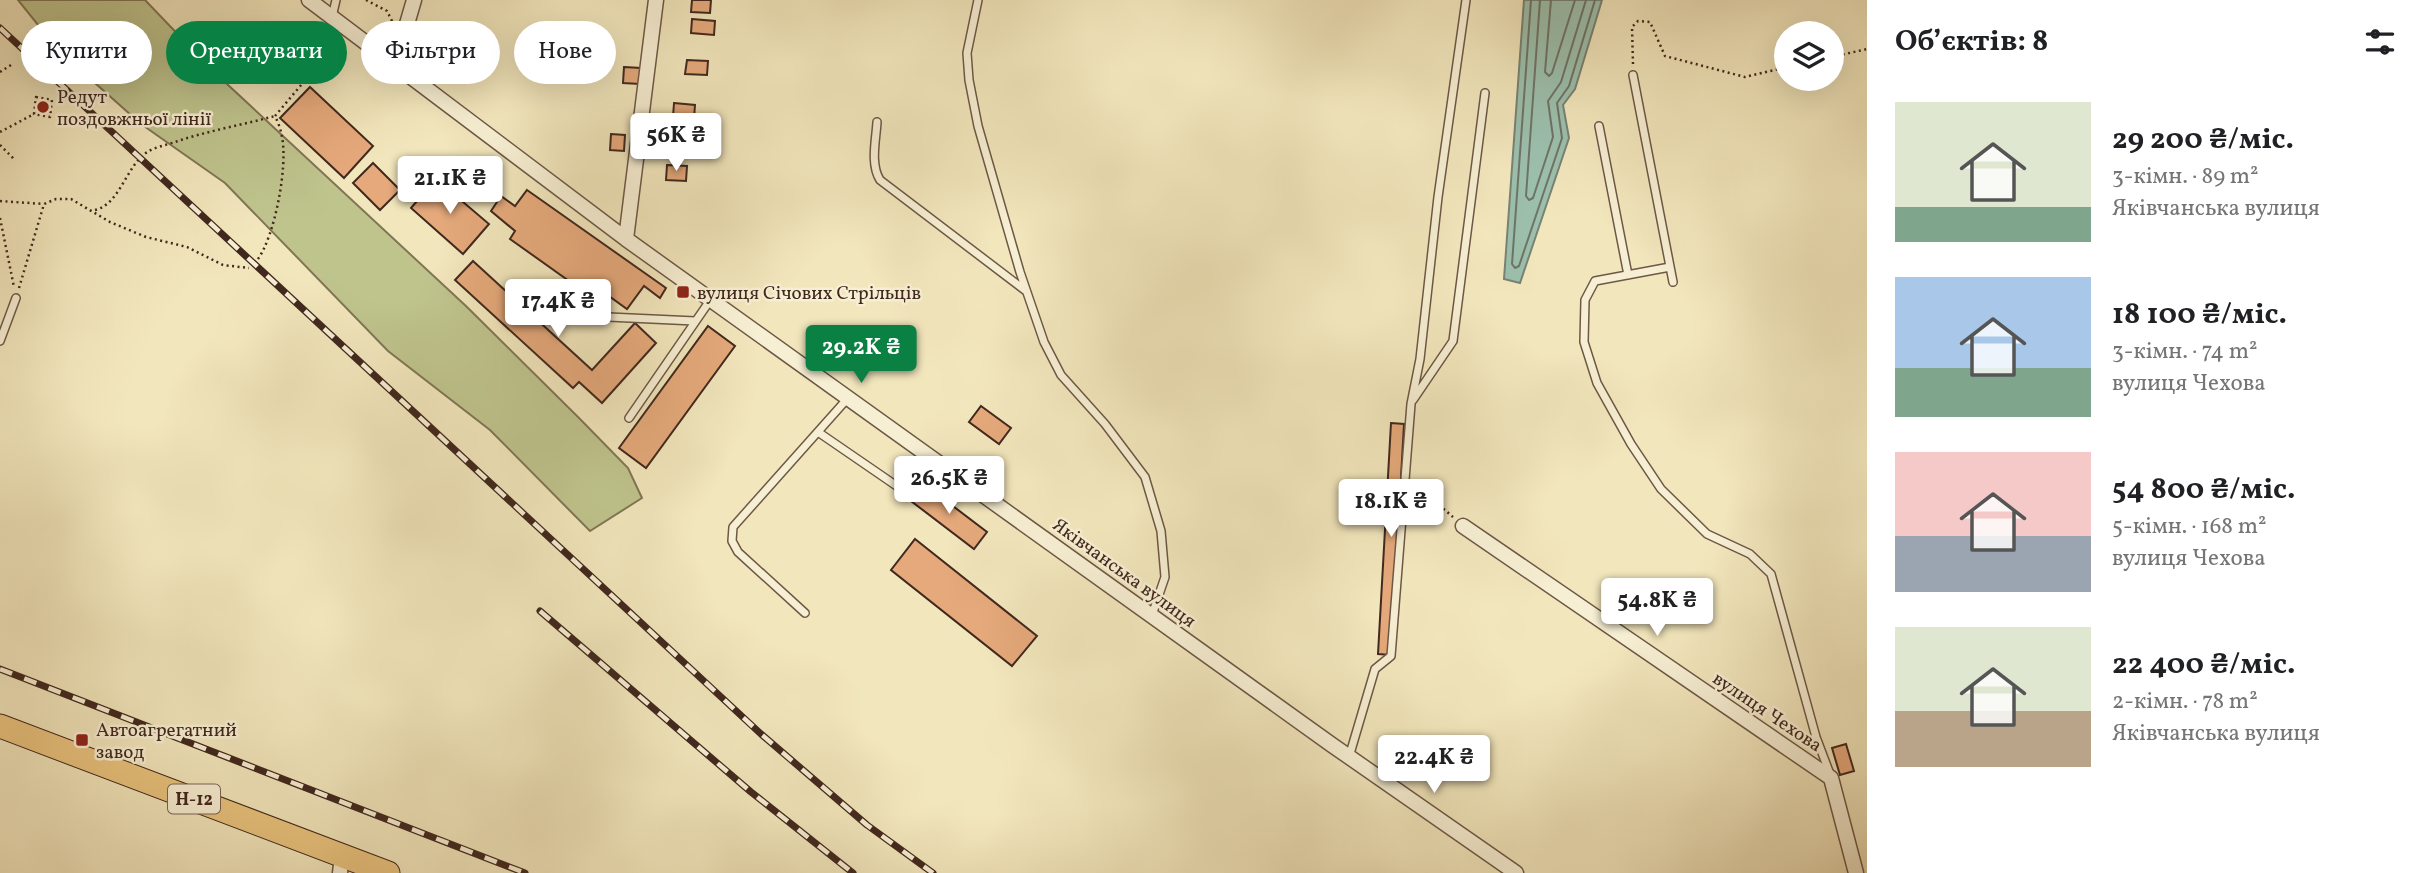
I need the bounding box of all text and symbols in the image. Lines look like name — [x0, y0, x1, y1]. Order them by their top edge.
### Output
chip: Купити — [21, 21, 152, 84]
chip: Орендувати — [166, 21, 347, 84]
chip: Фільтри — [361, 21, 500, 84]
chip: Нове — [514, 21, 616, 84]
map controls — [1774, 21, 1844, 91]
button: layers — [1774, 21, 1844, 91]
text: Об’єктів: 8 — [1895, 21, 2048, 63]
icon: filters — [2361, 23, 2399, 61]
place label: Редут поздовжньої лінії — [57, 85, 211, 133]
marker: Редут поздовжньої лінії — [35, 99, 51, 115]
pin: 56K ₴ — [627, 114, 725, 173]
text: 29 200 ₴/міс. — [2112, 119, 2294, 161]
text: 56K ₴ — [646, 120, 706, 152]
icon: home — [1951, 130, 2035, 214]
pin: 21.1K ₴ — [385, 156, 515, 216]
text: 3-кімн. · 89 m² — [2112, 161, 2259, 193]
text: 21.1K ₴ — [414, 163, 486, 195]
text: Яківчанська вулиця — [2112, 193, 2320, 225]
pin: 17.4K ₴ — [493, 280, 623, 339]
place label: вулиця Січових Стрільців — [697, 281, 921, 307]
marker: вулиця Січових Стрільців — [675, 284, 691, 300]
text: 17.4K ₴ — [521, 286, 595, 318]
text: 18 100 ₴/міс. — [2112, 294, 2287, 336]
icon: home — [1951, 305, 2035, 389]
pin: 29.2K ₴ — [796, 326, 926, 385]
text: 29.2K ₴ — [822, 332, 900, 364]
text: 3-кімн. · 74 m² — [2112, 336, 2258, 368]
text: вулиця Чехова — [2112, 368, 2266, 400]
pin: 26.5K ₴ — [884, 456, 1014, 516]
text: 26.5K ₴ — [910, 463, 988, 495]
text: 54 800 ₴/міс. — [2112, 469, 2296, 511]
pin: 18.1K ₴ — [1326, 480, 1456, 539]
icon: home — [1951, 480, 2035, 564]
text: 18.1K ₴ — [1355, 486, 1427, 518]
text: 5-кімн. · 168 m² — [2112, 511, 2267, 543]
street label: Яківчанська вулиця — [1047, 513, 1201, 635]
text: вулиця Чехова — [2112, 543, 2266, 575]
pin: 54.8K ₴ — [1592, 578, 1722, 638]
text: 54.8K ₴ — [1617, 585, 1697, 617]
text: 22 400 ₴/міс. — [2112, 644, 2295, 686]
icon: home — [1951, 655, 2035, 739]
street label: вулиця Чехова — [1707, 666, 1827, 759]
text: 2-кімн. · 78 m² — [2112, 686, 2258, 718]
place label: Автоагрегатний завод — [96, 718, 237, 766]
text: Яківчанська вулиця — [2112, 718, 2320, 750]
marker: Автоагрегатний завод — [74, 732, 90, 748]
pin: 22.4K ₴ — [1369, 736, 1499, 795]
text: 22.4K ₴ — [1394, 742, 1474, 774]
road number: Н-12 — [168, 784, 220, 814]

